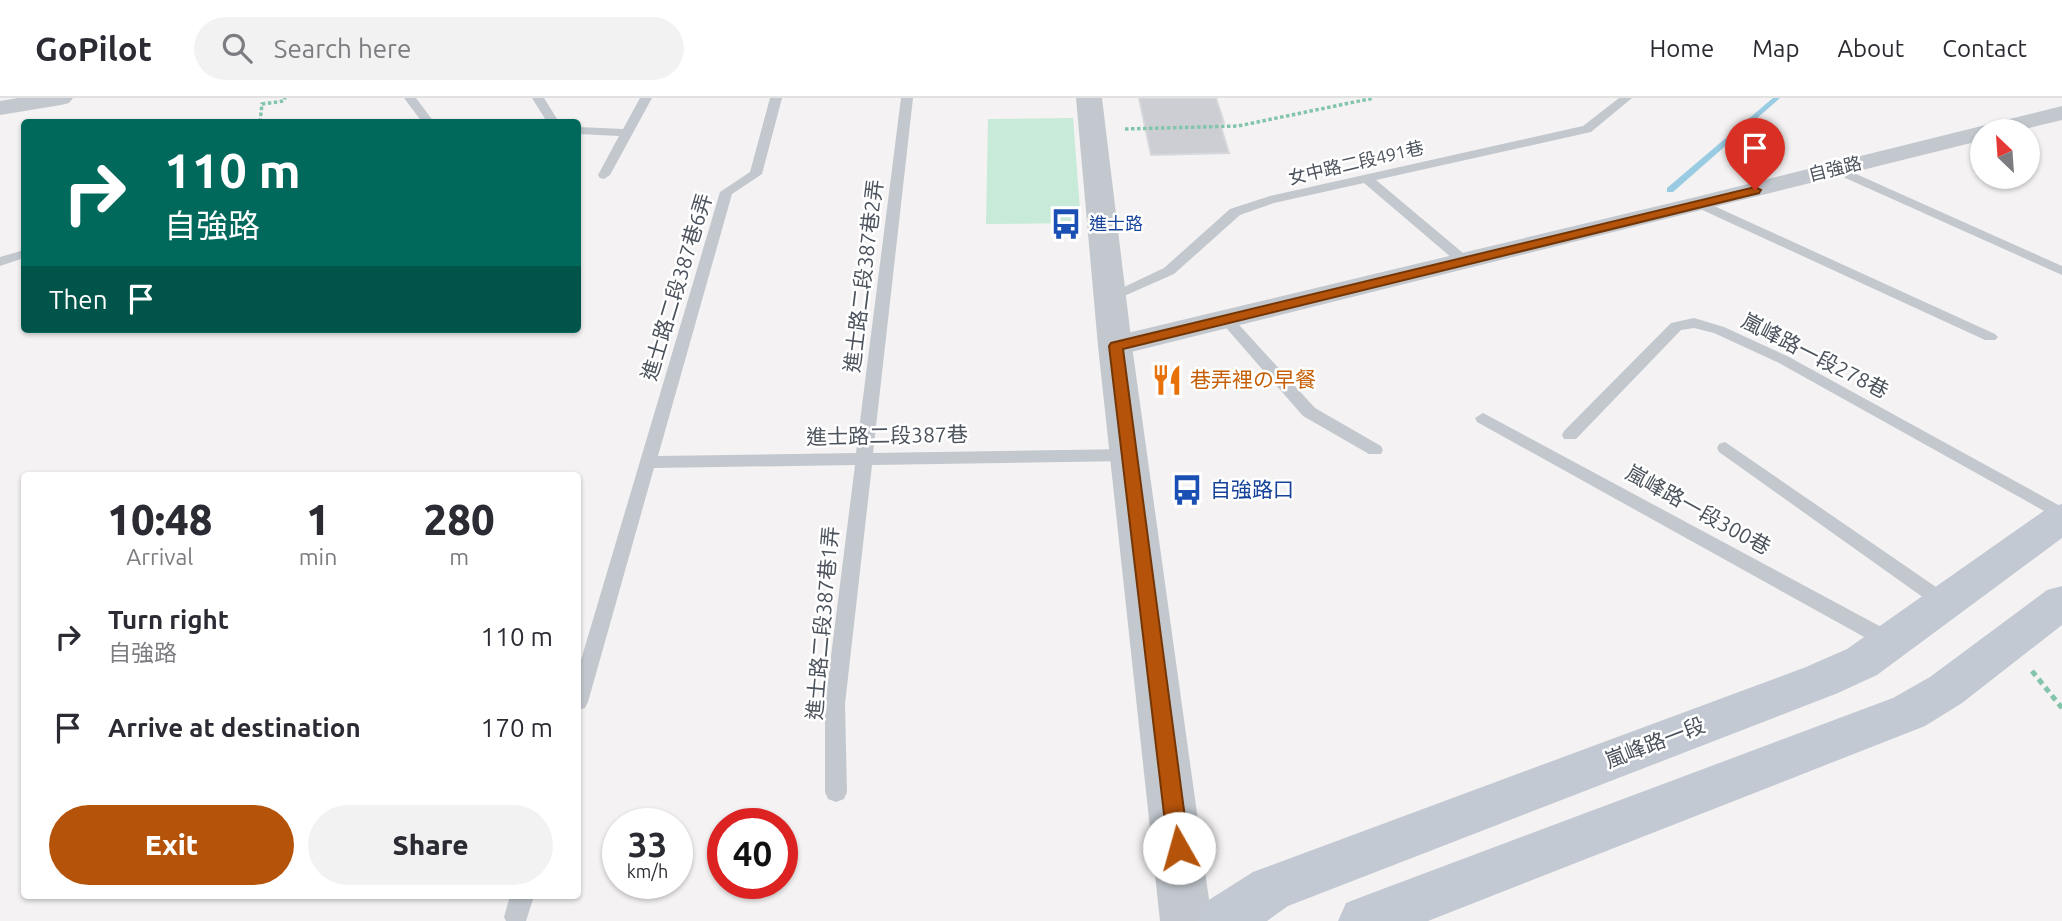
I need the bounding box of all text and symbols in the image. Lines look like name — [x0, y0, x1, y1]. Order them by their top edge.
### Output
search box — [194, 17, 684, 80]
icon: search — [218, 29, 256, 67]
text: GoPilot — [35, 30, 152, 67]
text: Search here — [274, 34, 411, 63]
text: Home — [1649, 35, 1714, 62]
text: Map — [1752, 35, 1799, 62]
text: About — [1837, 35, 1904, 62]
text: Contact — [1942, 35, 2027, 62]
pin — [1725, 118, 1785, 190]
north arrow — [1970, 119, 2040, 189]
map controls — [1970, 119, 2040, 189]
icon: arrive — [1736, 129, 1774, 167]
street label: 女中路二段491巷 — [1286, 137, 1425, 187]
text: 110 m — [164, 142, 301, 197]
icon: right — [49, 147, 140, 238]
street label: 自強路 — [1806, 152, 1863, 184]
street label: 進士路二段387巷2弄 — [839, 178, 887, 374]
street label: 進士路二段387巷6弄 — [636, 190, 716, 383]
text: 自強路 — [164, 207, 260, 243]
bus stop icon: 進士路 — [1049, 207, 1083, 241]
place label: 進士路 — [1089, 213, 1143, 233]
icon: arrive — [122, 280, 160, 318]
text: Then — [49, 285, 108, 314]
street label: 嵐峰路一段278巷 — [1738, 308, 1893, 402]
restaurant icon: 巷弄裡の早餐 — [1150, 363, 1184, 397]
place label: 巷弄裡の早餐 — [1190, 367, 1316, 391]
street label: 進士路二段387巷 — [806, 422, 968, 448]
street label: 嵐峰路一段300巷 — [1622, 459, 1775, 559]
bus stop icon: 自強路口 — [1170, 473, 1204, 507]
place label: 自強路口 — [1210, 477, 1294, 501]
text: 10:48 — [107, 496, 212, 543]
text: 1 — [306, 496, 330, 543]
text: 280 — [424, 496, 495, 543]
street label: 進士路二段387巷1弄 — [802, 525, 842, 721]
text: Arrival — [126, 544, 193, 569]
text: min — [299, 544, 337, 569]
text: m — [449, 544, 469, 569]
text: Turn right — [108, 605, 229, 634]
icon: right — [49, 618, 87, 656]
text: 110 m — [481, 622, 553, 651]
text: 自強路 — [108, 640, 177, 665]
icon: arrive — [49, 709, 87, 747]
street label: 嵐峰路一段 — [1601, 712, 1708, 772]
text: Arrive at destination — [108, 713, 361, 742]
text: 170 m — [481, 713, 553, 742]
button: Exit — [49, 805, 294, 885]
button: Share — [308, 805, 553, 885]
speed limit sign: 40 — [707, 808, 798, 899]
position arrow — [1142, 811, 1216, 885]
text: 33 — [628, 824, 667, 864]
text: km/h — [627, 861, 668, 881]

